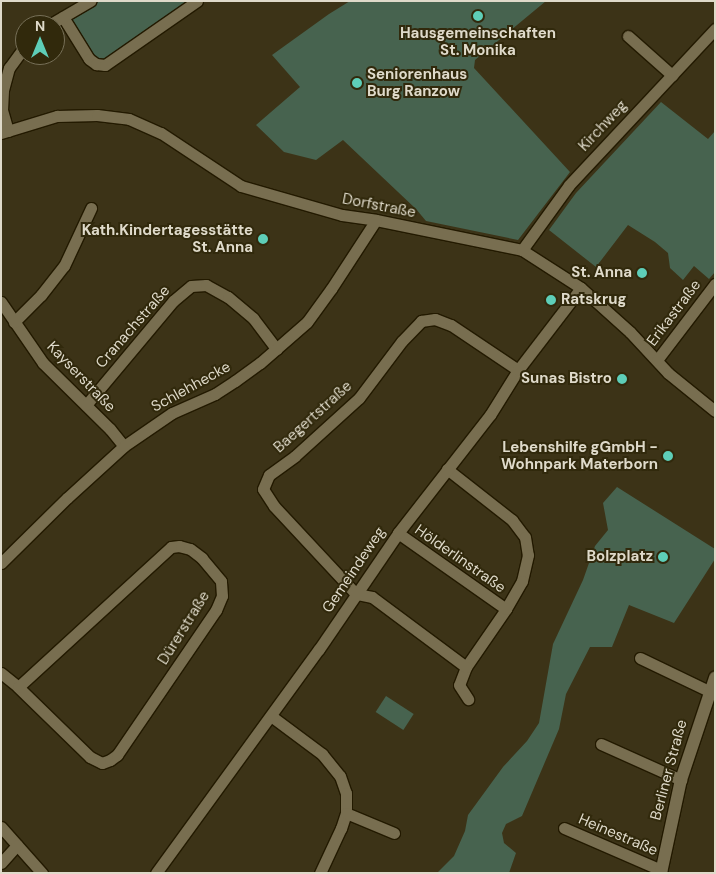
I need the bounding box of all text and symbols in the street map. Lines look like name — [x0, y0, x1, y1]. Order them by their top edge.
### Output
marker: Hausgemeinschaften St. Monika — [472, 10, 484, 22]
north arrow — [15, 15, 65, 65]
text: N — [35, 17, 45, 35]
place label: Hausgemeinschaften St. Monika — [400, 24, 556, 59]
place label: Seniorenhaus Burg Ranzow — [367, 65, 467, 100]
marker: Seniorenhaus Burg Ranzow — [351, 77, 363, 89]
street label: Kirchweg — [575, 97, 631, 155]
street label: Dorfstraße — [341, 190, 417, 222]
place label: Kath.Kindertagesstätte St. Anna — [82, 221, 253, 256]
marker: Kath.Kindertagesstätte St. Anna — [257, 233, 269, 245]
place label: St. Anna — [571, 264, 632, 282]
marker: St. Anna — [636, 267, 648, 279]
street label: Erikastraße — [643, 276, 705, 350]
street label: Cranachstraße — [92, 282, 174, 372]
place label: Ratskrug — [561, 291, 626, 309]
marker: Ratskrug — [545, 294, 557, 306]
street label: Kayserstraße — [43, 338, 119, 416]
street label: Schlehhecke — [148, 358, 234, 416]
place label: Sunas Bistro — [521, 370, 612, 388]
marker: Sunas Bistro — [616, 373, 628, 385]
street label: Baegertstraße — [270, 377, 356, 457]
place label: Lebenshilfe gGmbH - Wohnpark Materborn — [501, 438, 658, 473]
marker: Lebenshilfe gGmbH - Wohnpark Materborn — [662, 450, 674, 462]
street label: Hölderlinstraße — [411, 521, 509, 597]
street label: Gemeindeweg — [319, 524, 389, 616]
place label: Bolzplatz — [587, 548, 653, 566]
marker: Bolzplatz — [657, 551, 669, 563]
street label: Dürerstraße — [154, 588, 214, 668]
street label: Berliner Straße — [647, 718, 691, 822]
street label: Heinestraße — [576, 810, 660, 860]

